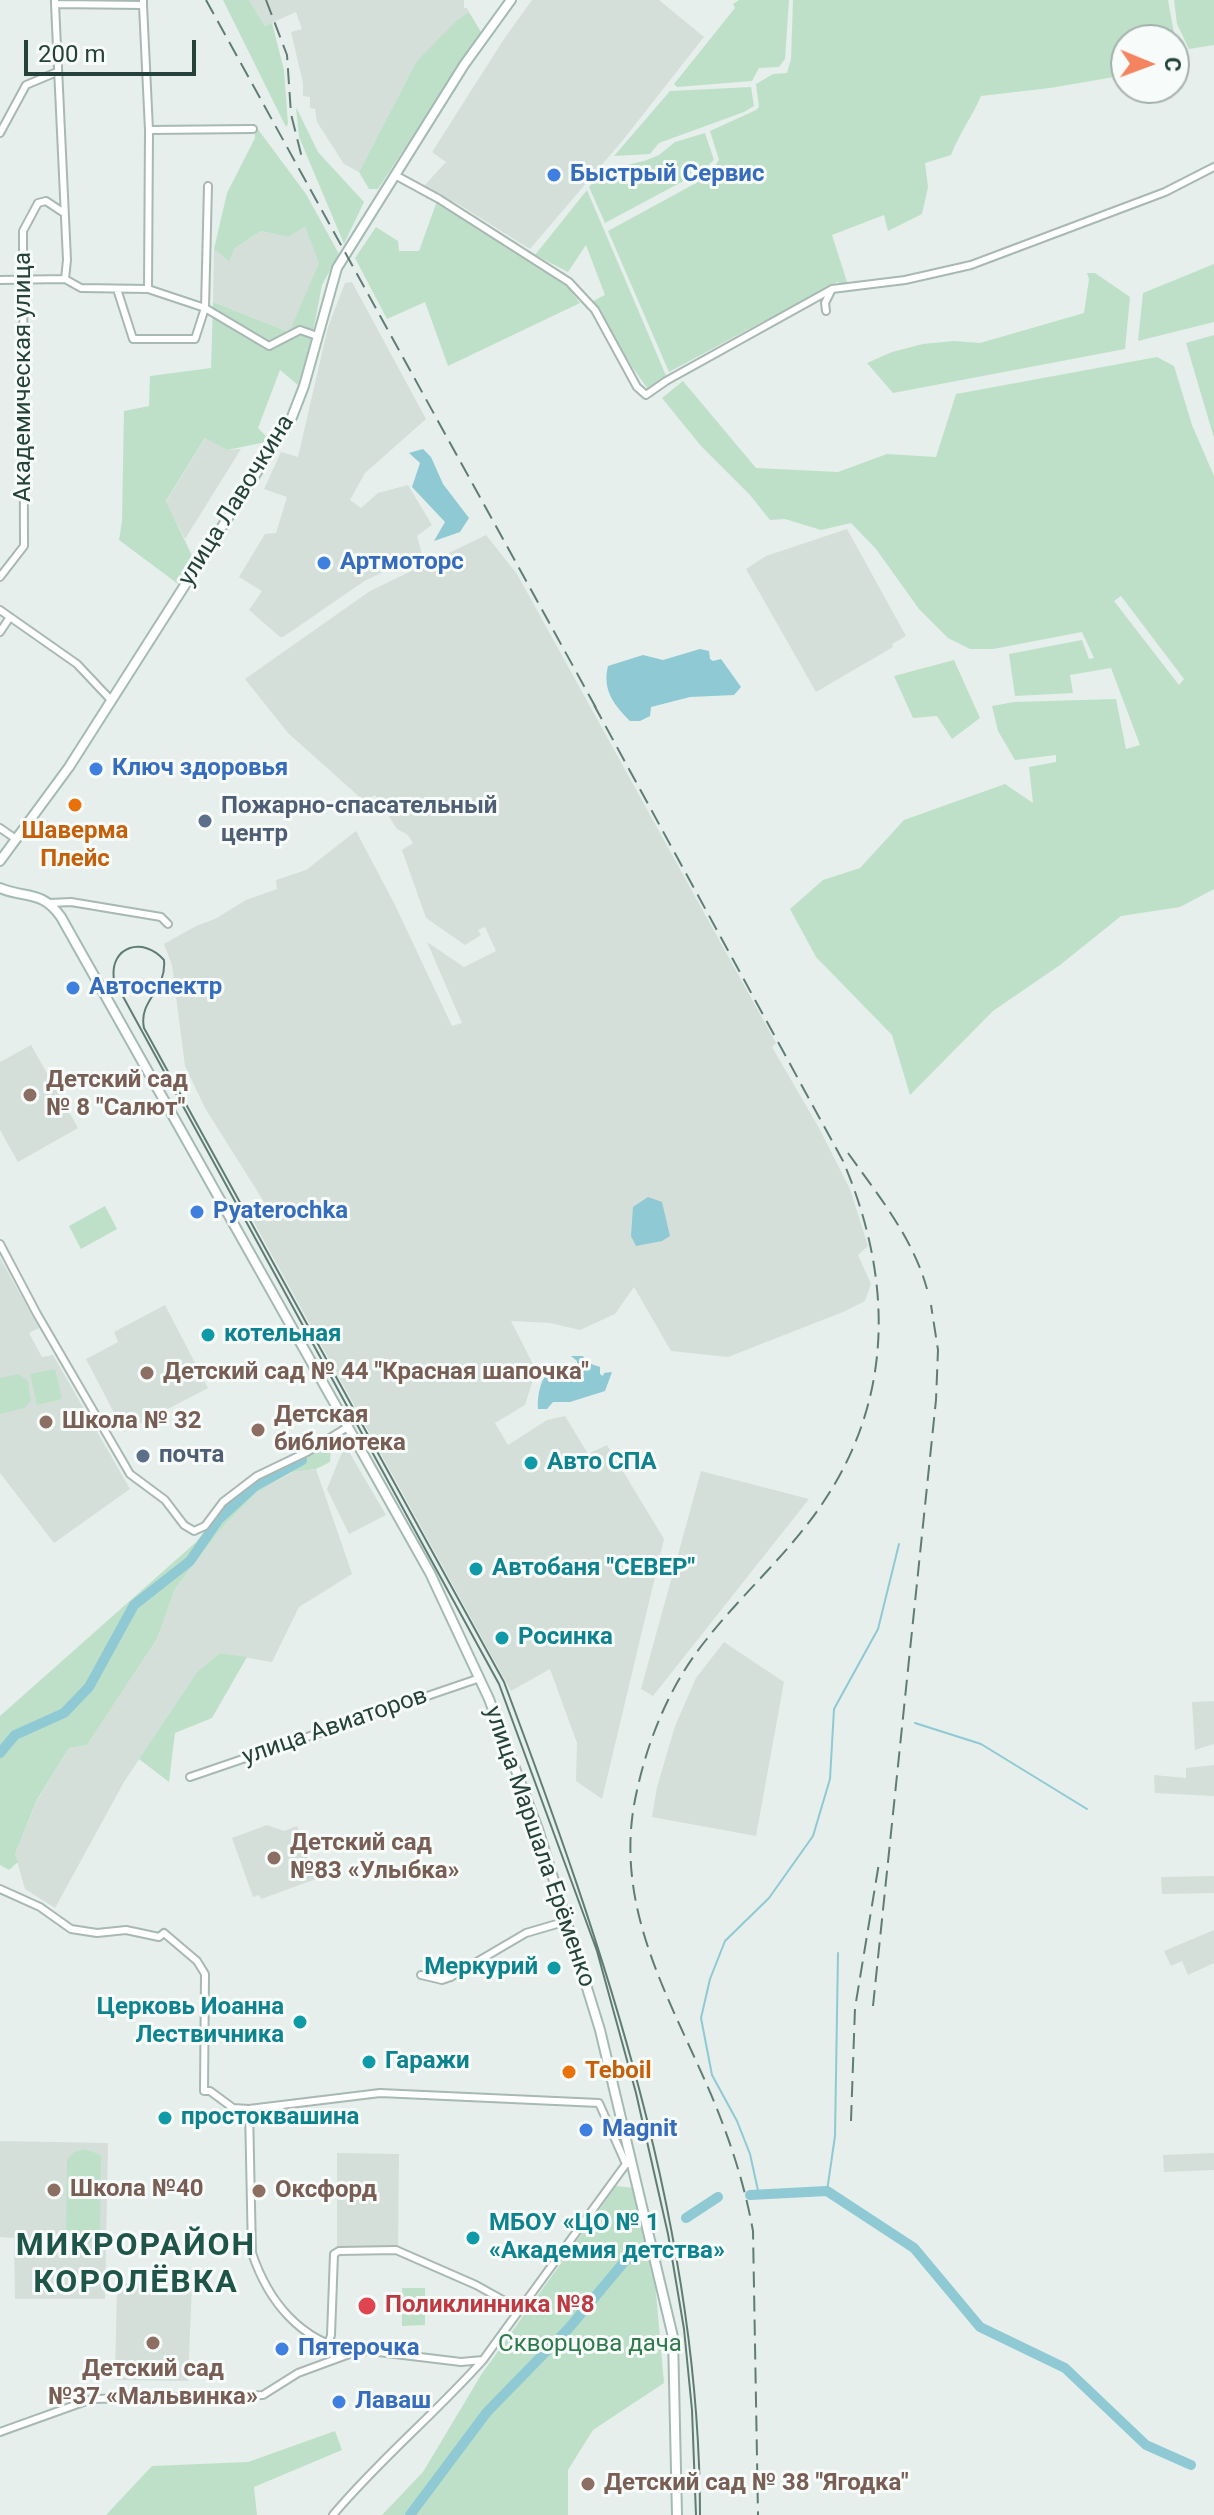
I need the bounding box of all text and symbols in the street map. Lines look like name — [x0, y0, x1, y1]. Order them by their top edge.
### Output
scale bar — [28, 24, 200, 74]
north arrow — [1110, 24, 1190, 104]
text: 200 m — [38, 40, 105, 68]
text: С — [1160, 57, 1185, 72]
place label: Быстрый Сервис — [570, 161, 764, 189]
marker: Быстрый Сервис — [545, 166, 563, 184]
street label: Академическая улица — [10, 252, 38, 502]
street label: улица Лавочкина — [173, 410, 301, 592]
place label: Артмоторс — [340, 549, 464, 577]
marker: Артмоторс — [315, 554, 333, 572]
place label: Ключ здоровья — [112, 755, 288, 783]
marker: Ключ здоровья — [87, 760, 105, 778]
place label: Пожарно-спасательный центр — [221, 793, 497, 849]
marker: Шаверма Плейс — [66, 796, 84, 814]
marker: Пожарно-спасательный центр — [196, 812, 214, 830]
place label: Шаверма Плейс — [22, 818, 128, 874]
place label: Автоспектр — [89, 974, 222, 1002]
marker: Автоспектр — [64, 979, 82, 997]
place label: Детский сад № 8 "Салют" — [46, 1067, 188, 1123]
marker: Детский сад № 8 "Салют" — [21, 1086, 39, 1104]
place label: Pyaterochka — [213, 1198, 348, 1226]
marker: Pyaterochka — [188, 1203, 206, 1221]
place label: котельная — [224, 1321, 341, 1349]
marker: котельная — [199, 1326, 217, 1344]
place label: Детский сад № 44 "Красная шапочка" — [163, 1359, 589, 1387]
marker: Детский сад № 44 "Красная шапочка" — [138, 1364, 156, 1382]
place label: Детская библиотека — [274, 1402, 406, 1458]
place label: Школа № 32 — [62, 1408, 202, 1436]
marker: Школа № 32 — [37, 1413, 55, 1431]
marker: Детская библиотека — [249, 1421, 267, 1439]
place label: почта — [159, 1442, 224, 1470]
marker: почта — [134, 1447, 152, 1465]
place label: Авто СПА — [547, 1449, 657, 1477]
marker: Авто СПА — [522, 1454, 540, 1472]
place label: Автобаня "СЕВЕР" — [492, 1555, 695, 1583]
marker: Автобаня "СЕВЕР" — [467, 1560, 485, 1578]
place label: Росинка — [518, 1624, 613, 1652]
marker: Росинка — [493, 1629, 511, 1647]
street label: улица Авиаторов — [239, 1682, 431, 1772]
street label: улица Маршала Ерёменко — [477, 1703, 601, 1991]
place label: Детский сад №83 «Улыбка» — [290, 1830, 460, 1886]
marker: Детский сад №83 «Улыбка» — [265, 1849, 283, 1867]
place label: Меркурий — [424, 1954, 538, 1982]
marker: Меркурий — [545, 1959, 563, 1977]
place label: Церковь Иоанна Лествичника — [97, 1994, 284, 2050]
marker: Церковь Иоанна Лествичника — [291, 2013, 309, 2031]
place label: Гаражи — [385, 2048, 470, 2076]
marker: Гаражи — [360, 2053, 378, 2071]
place label: Teboil — [585, 2058, 652, 2086]
marker: Teboil — [560, 2063, 578, 2081]
place label: простоквашина — [181, 2104, 359, 2132]
marker: простоквашина — [156, 2109, 174, 2127]
place label: Magnit — [602, 2116, 677, 2144]
marker: Magnit — [577, 2121, 595, 2139]
place label: Школа №40 — [70, 2176, 204, 2204]
place label: Оксфорд — [275, 2177, 377, 2205]
marker: Школа №40 — [45, 2181, 63, 2199]
marker: Оксфорд — [250, 2182, 268, 2200]
place label: МБОУ «ЦО № 1 «Академия детства» — [489, 2210, 725, 2266]
district label: МИКРОРАЙОН КОРОЛЁВКА — [16, 2228, 256, 2303]
marker: МБОУ «ЦО № 1 «Академия детства» — [464, 2229, 482, 2247]
place label: Поликлинника №8 — [385, 2292, 594, 2320]
marker: Поликлинника №8 — [356, 2295, 378, 2317]
park label: Скворцова дача — [498, 2331, 682, 2359]
marker: Детский сад №37 «Мальвинка» — [144, 2334, 162, 2352]
place label: Пятерочка — [298, 2335, 419, 2363]
marker: Пятерочка — [273, 2340, 291, 2358]
place label: Детский сад №37 «Мальвинка» — [48, 2356, 258, 2412]
place label: Лаваш — [355, 2388, 431, 2416]
marker: Лаваш — [330, 2393, 348, 2411]
place label: Детский сад № 38 "Ягодка" — [604, 2470, 909, 2498]
marker: Детский сад № 38 "Ягодка" — [579, 2475, 597, 2493]

